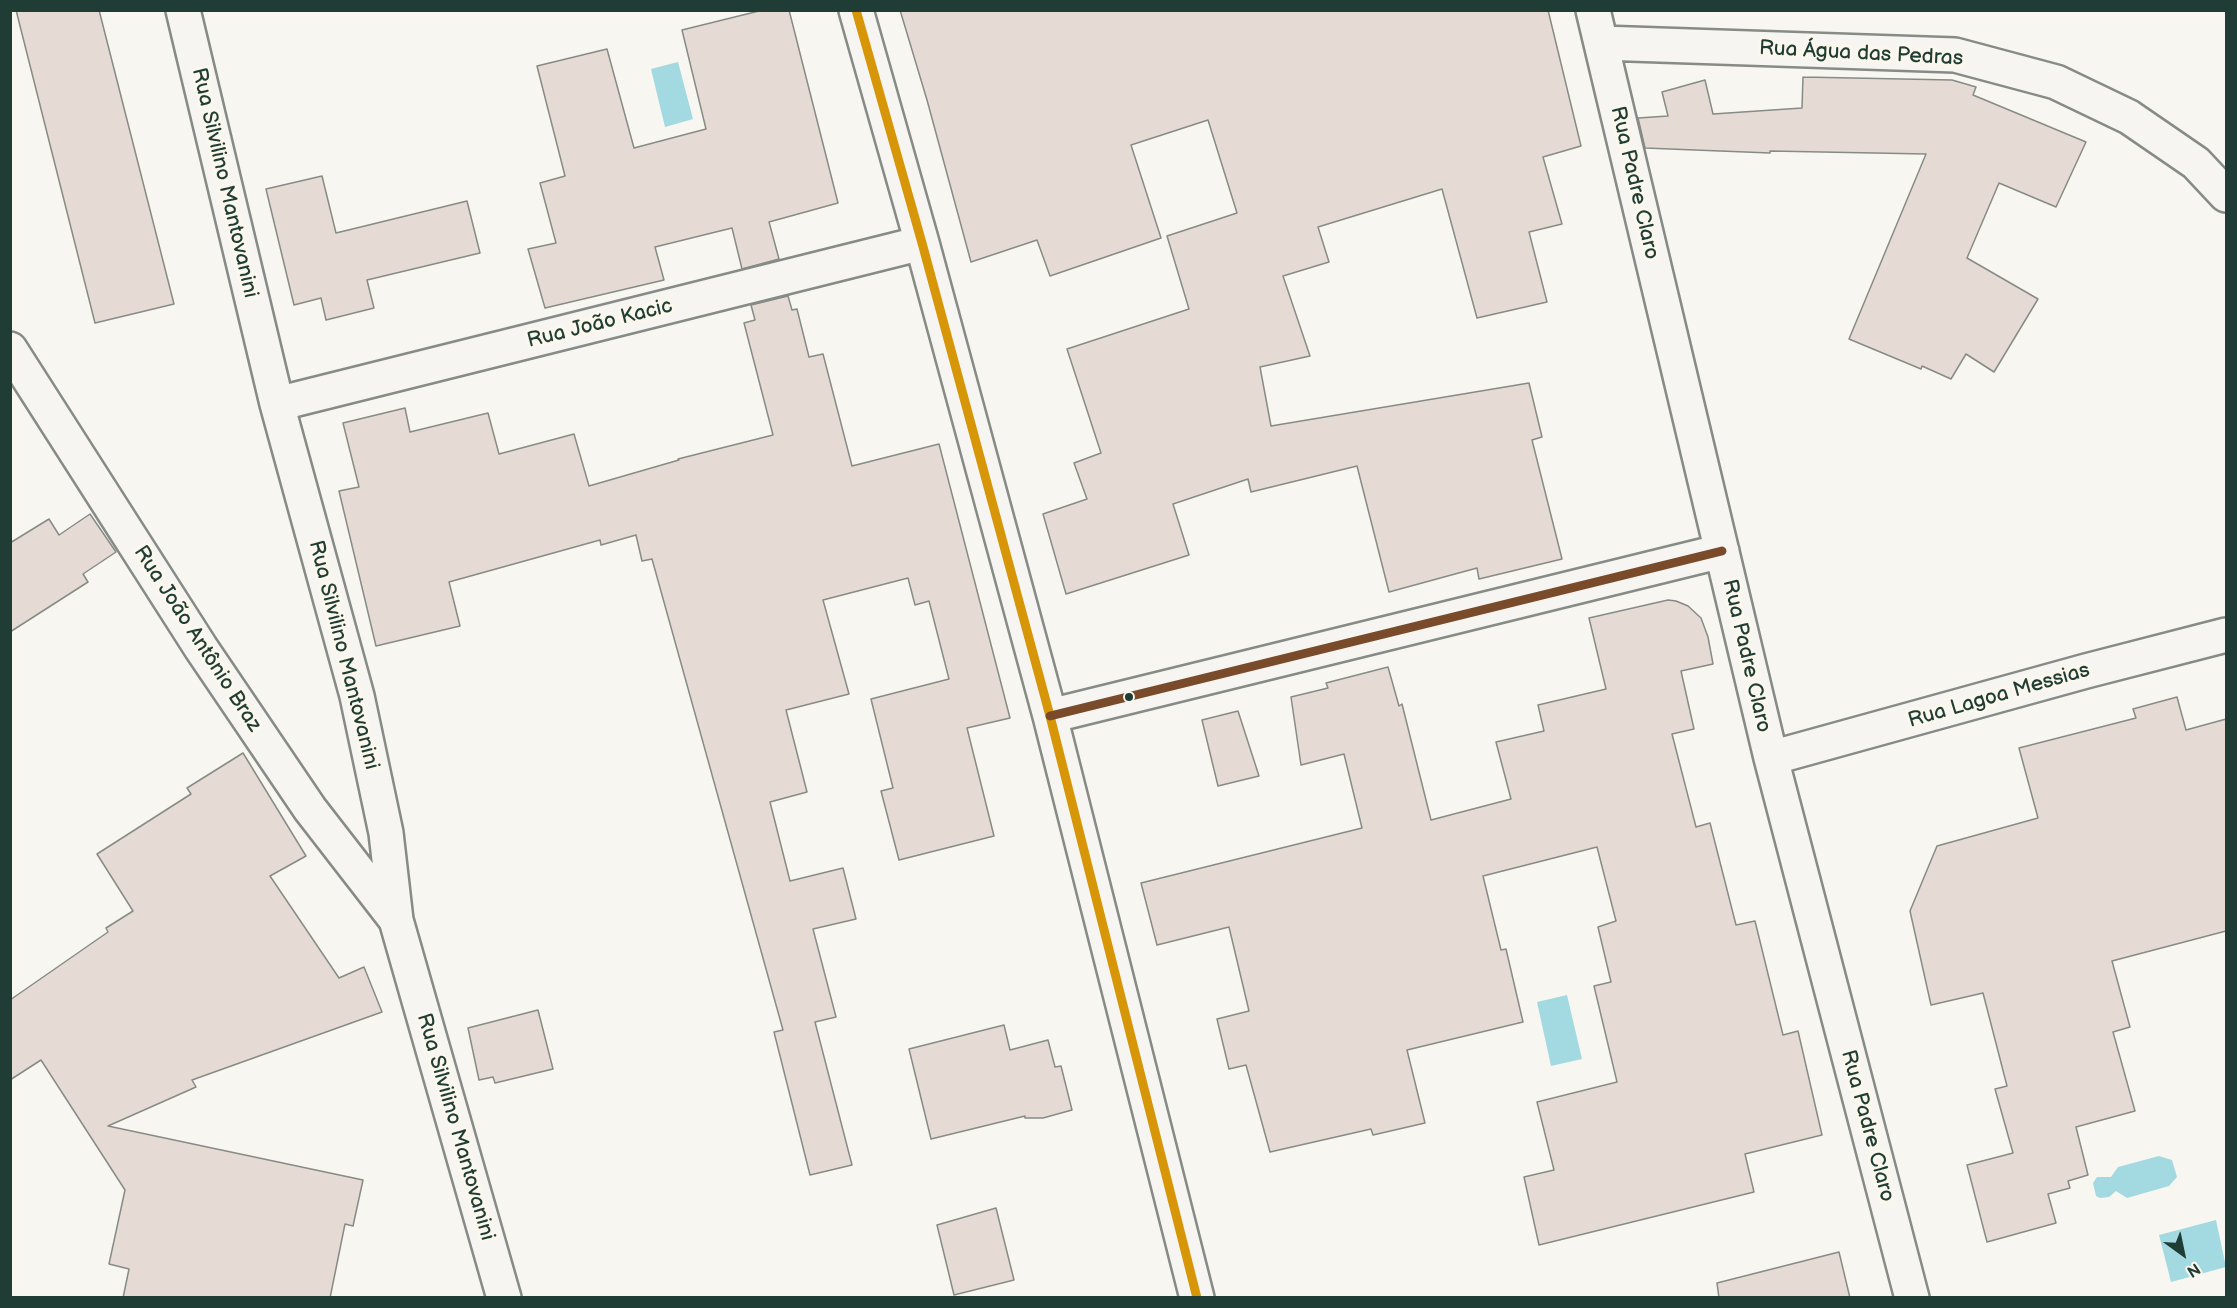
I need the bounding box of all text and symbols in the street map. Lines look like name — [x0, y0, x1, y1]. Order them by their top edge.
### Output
street label: Rua Água das Pedras — [1758, 36, 1964, 72]
street label: Rua Silvilino Mantovanini — [185, 66, 263, 300]
street label: Rua Padre Claro — [1604, 104, 1664, 262]
street label: Rua João Kacic — [525, 294, 675, 354]
street label: Rua Silvilino Mantovanini — [302, 538, 384, 772]
street label: Rua João Antônio Braz — [127, 541, 267, 737]
street label: Rua Padre Claro — [1716, 577, 1776, 735]
street label: Rua Lagoa Messias — [1905, 658, 2093, 734]
unlabelled marker — [1123, 691, 1135, 703]
street label: Rua Silvilino Mantovanini — [410, 1010, 500, 1244]
street label: Rua Padre Claro — [1835, 1047, 1899, 1205]
north arrow — [2153, 1224, 2213, 1284]
text: N — [2183, 1258, 2203, 1281]

